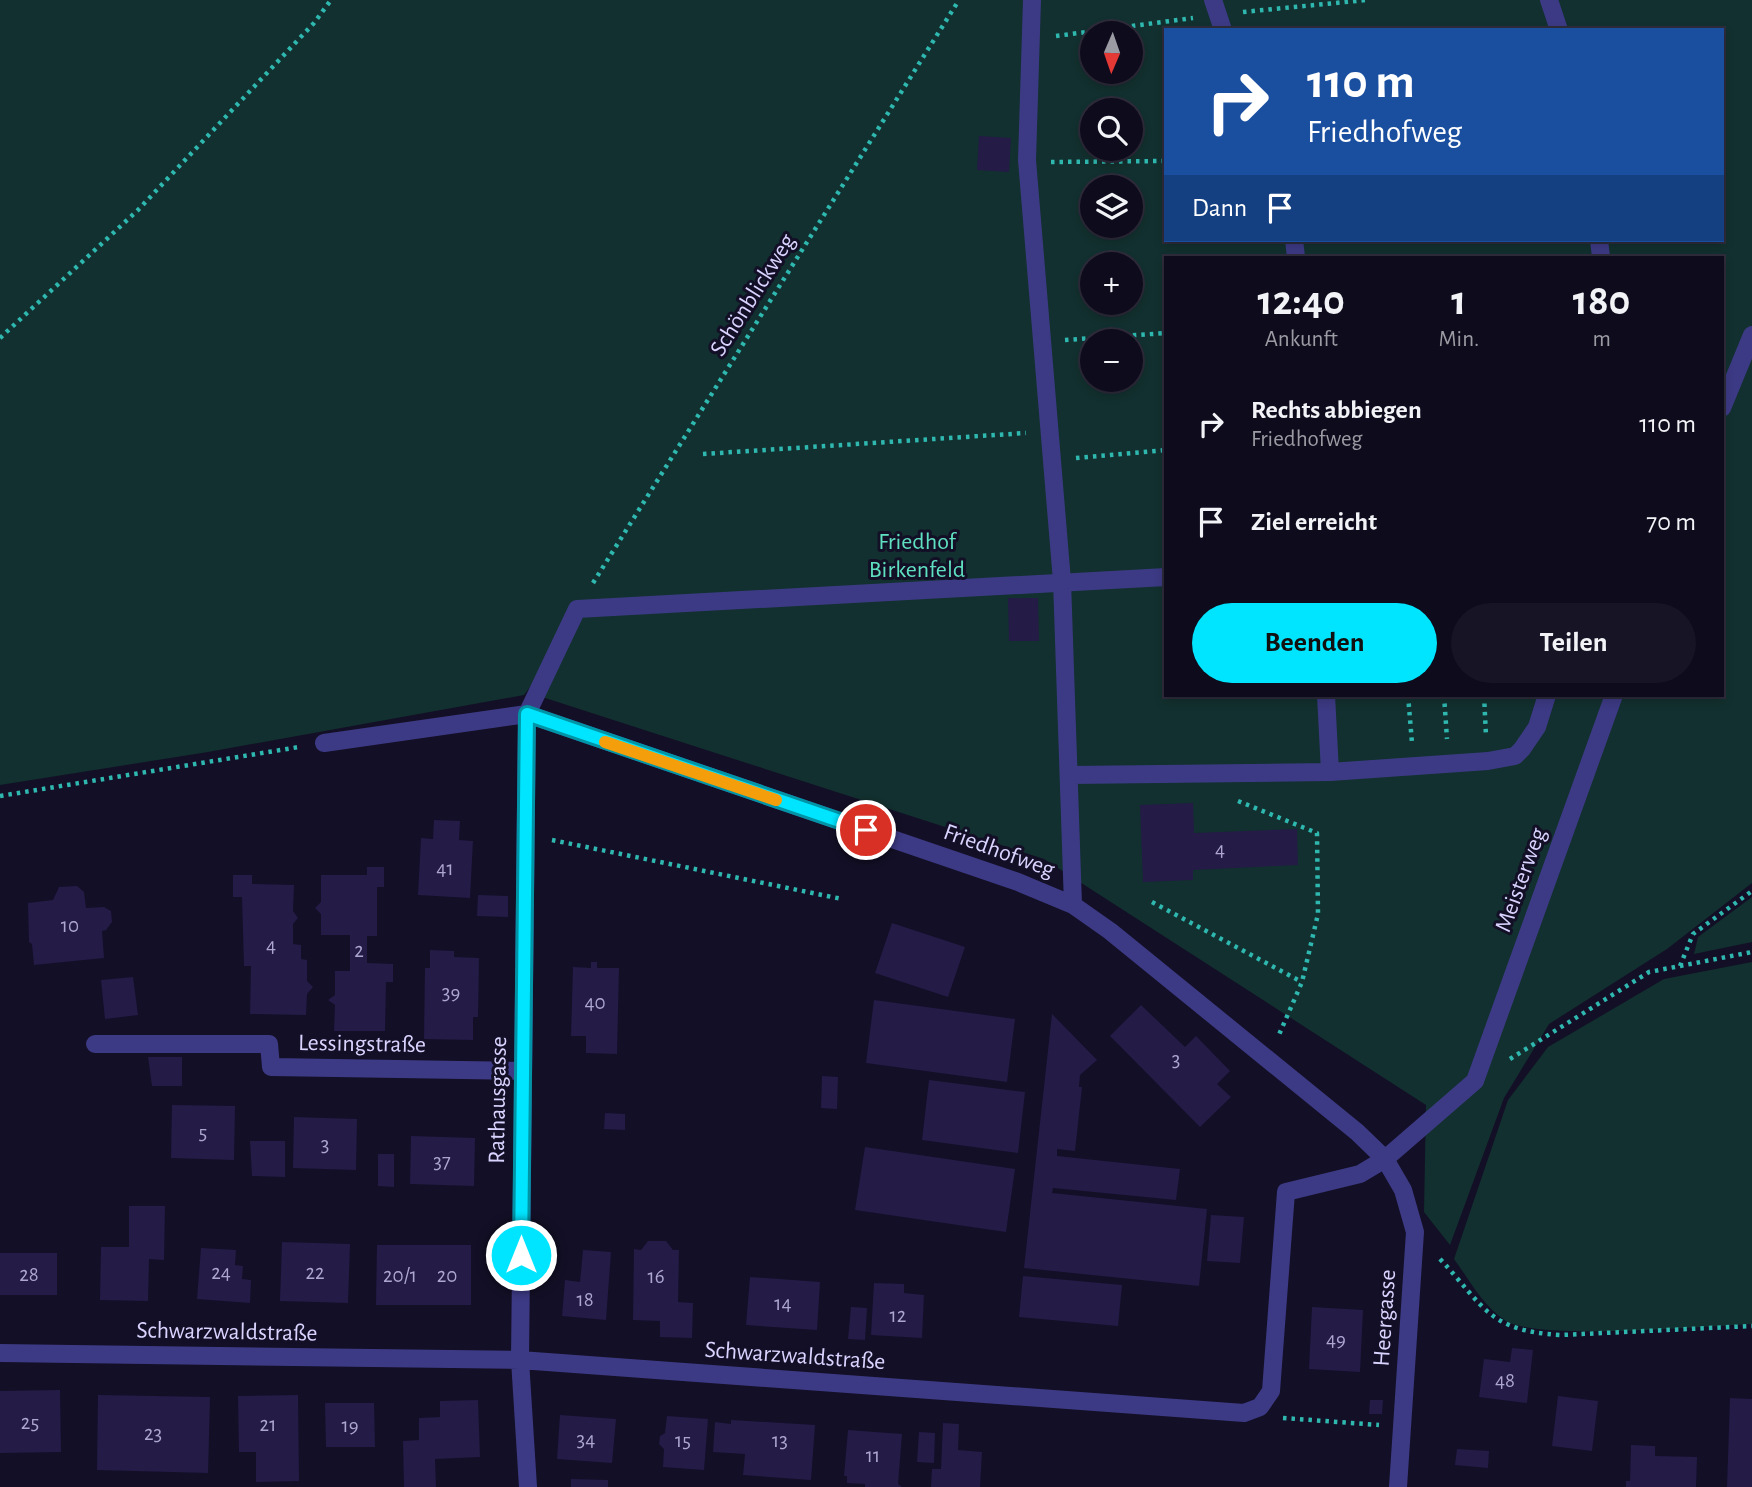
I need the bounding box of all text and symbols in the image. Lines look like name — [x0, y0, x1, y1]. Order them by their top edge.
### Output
north arrow — [1080, 21, 1143, 84]
map controls — [1080, 21, 1143, 392]
icon: right — [1192, 56, 1283, 147]
text: 110 m — [1307, 58, 1415, 107]
button: search — [1080, 98, 1143, 161]
text: Friedhofweg — [1307, 116, 1462, 148]
button: layers — [1080, 175, 1143, 238]
icon: arrive — [1261, 189, 1299, 227]
text: Dann — [1192, 195, 1247, 221]
street label: Schönblickweg — [706, 229, 800, 360]
button: + — [1080, 252, 1143, 315]
text: 12:40 — [1257, 280, 1345, 322]
text: 1 — [1451, 280, 1466, 322]
text: 180 — [1573, 280, 1631, 322]
text: Ankunft — [1265, 328, 1338, 351]
text: Min. — [1438, 328, 1479, 351]
text: m — [1592, 328, 1611, 351]
button: − — [1080, 329, 1143, 392]
text: Rechts abbiegen — [1251, 397, 1422, 423]
icon: right — [1192, 405, 1230, 443]
text: 110 m — [1639, 411, 1696, 437]
text: Friedhofweg — [1251, 428, 1363, 451]
icon: arrive — [1192, 503, 1230, 541]
text: Ziel erreicht — [1251, 509, 1377, 535]
text: 70 m — [1646, 509, 1696, 535]
park label: Friedhof Birkenfeld — [869, 530, 965, 582]
button: Beenden — [1192, 603, 1437, 683]
button: Teilen — [1451, 603, 1696, 683]
pin — [836, 800, 896, 860]
icon: arrive — [847, 811, 885, 849]
street label: Friedhofweg — [940, 820, 1058, 882]
street label: Meisterweg — [1491, 824, 1551, 935]
house number: 4 — [1215, 839, 1225, 860]
house number: 41 — [436, 858, 454, 879]
house number: 10 — [61, 915, 79, 936]
house number: 4 — [266, 935, 276, 956]
house number: 2 — [354, 940, 364, 961]
house number: 39 — [442, 982, 460, 1003]
house number: 40 — [584, 992, 606, 1013]
street label: Lessingstraße — [298, 1031, 426, 1057]
street label: Rathausgasse — [485, 1036, 511, 1164]
house number: 3 — [1172, 1049, 1180, 1070]
house number: 5 — [199, 1122, 207, 1143]
house number: 3 — [321, 1134, 329, 1155]
house number: 37 — [433, 1151, 451, 1172]
position arrow — [484, 1218, 558, 1292]
house number: 24 — [211, 1262, 231, 1283]
house number: 22 — [305, 1262, 325, 1283]
house number: 28 — [19, 1264, 39, 1285]
house number: 20/1 — [383, 1265, 417, 1286]
house number: 20 — [437, 1265, 457, 1286]
house number: 16 — [647, 1266, 665, 1287]
street label: Heergasse — [1370, 1269, 1400, 1367]
house number: 18 — [576, 1289, 594, 1310]
house number: 14 — [774, 1293, 792, 1314]
house number: 12 — [890, 1305, 906, 1326]
street label: Schwarzwaldstraße — [136, 1318, 318, 1346]
house number: 49 — [1326, 1329, 1346, 1350]
street label: Schwarzwaldstraße — [704, 1338, 886, 1374]
house number: 48 — [1495, 1370, 1515, 1391]
house number: 25 — [21, 1412, 39, 1433]
house number: 21 — [260, 1414, 276, 1435]
house number: 19 — [341, 1415, 359, 1436]
house number: 23 — [144, 1423, 162, 1444]
house number: 34 — [577, 1429, 595, 1450]
house number: 15 — [675, 1430, 691, 1451]
house number: 13 — [772, 1430, 788, 1451]
house number: 11 — [866, 1445, 880, 1466]

